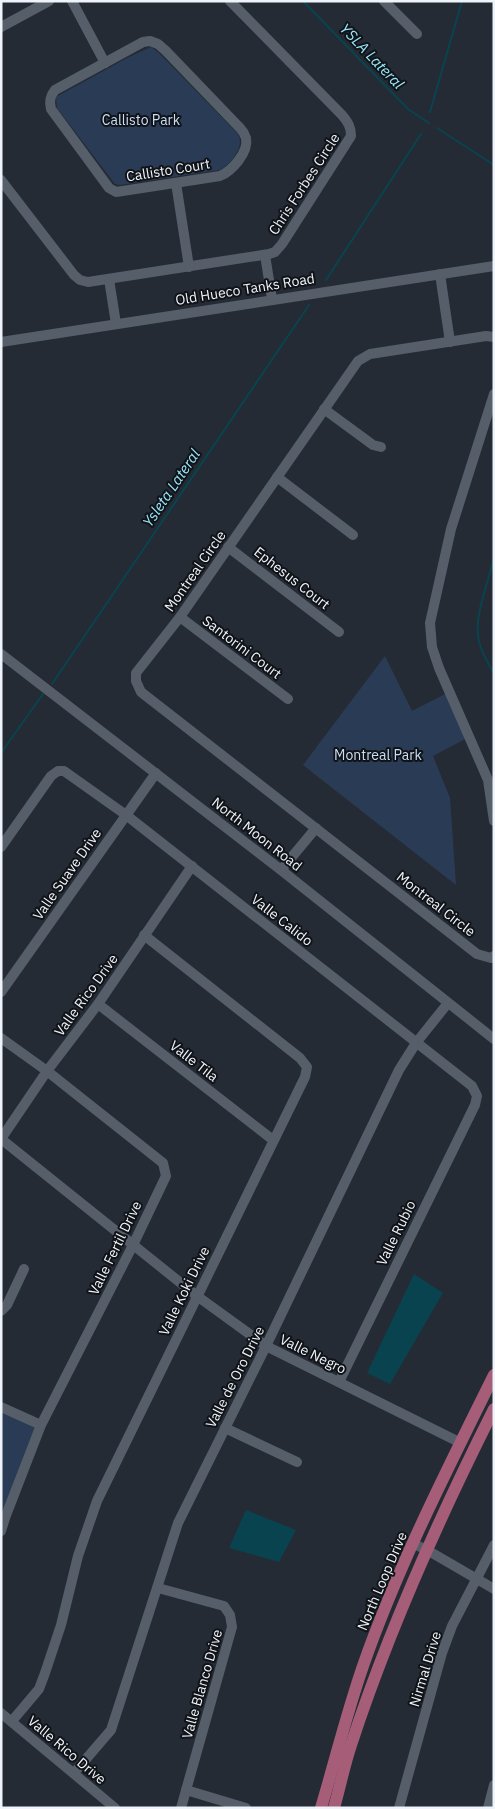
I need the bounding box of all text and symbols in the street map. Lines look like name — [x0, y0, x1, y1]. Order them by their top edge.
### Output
water label: YSLA Lateral — [336, 19, 408, 93]
park label: Callisto Park — [102, 111, 181, 129]
street label: Chris Forbes Circle — [264, 130, 344, 238]
street label: Callisto Court — [125, 154, 211, 186]
street label: Old Hueco Tanks Road — [174, 269, 316, 309]
water label: Ysleta Lateral — [138, 445, 204, 531]
street label: Montreal Circle — [160, 527, 230, 615]
street label: Ephesus Court — [250, 543, 334, 613]
street label: Santorini Court — [199, 611, 285, 683]
park label: Montreal Park — [334, 746, 422, 764]
street label: North Moon Road — [208, 793, 306, 875]
street label: Valle Suave Drive — [29, 824, 105, 923]
street label: Montreal Circle — [393, 868, 479, 941]
street label: Valle Calido — [247, 890, 317, 950]
street label: Valle Rico Drive — [50, 950, 122, 1040]
street label: Valle Tila — [166, 1036, 222, 1086]
street label: Valle Rubio — [372, 1197, 420, 1269]
street label: Valle Fertil Drive — [84, 1198, 146, 1298]
street label: Valle Koki Drive — [155, 1243, 214, 1339]
street label: Valle de Oro Drive — [202, 1323, 269, 1431]
street label: Valle Negro — [277, 1330, 349, 1378]
street label: North Loop Drive — [353, 1529, 411, 1633]
street label: Valle Blanco Drive — [178, 1627, 226, 1741]
street label: Nirmal Drive — [405, 1629, 445, 1709]
street label: Valle Rico Drive — [24, 1712, 110, 1788]

